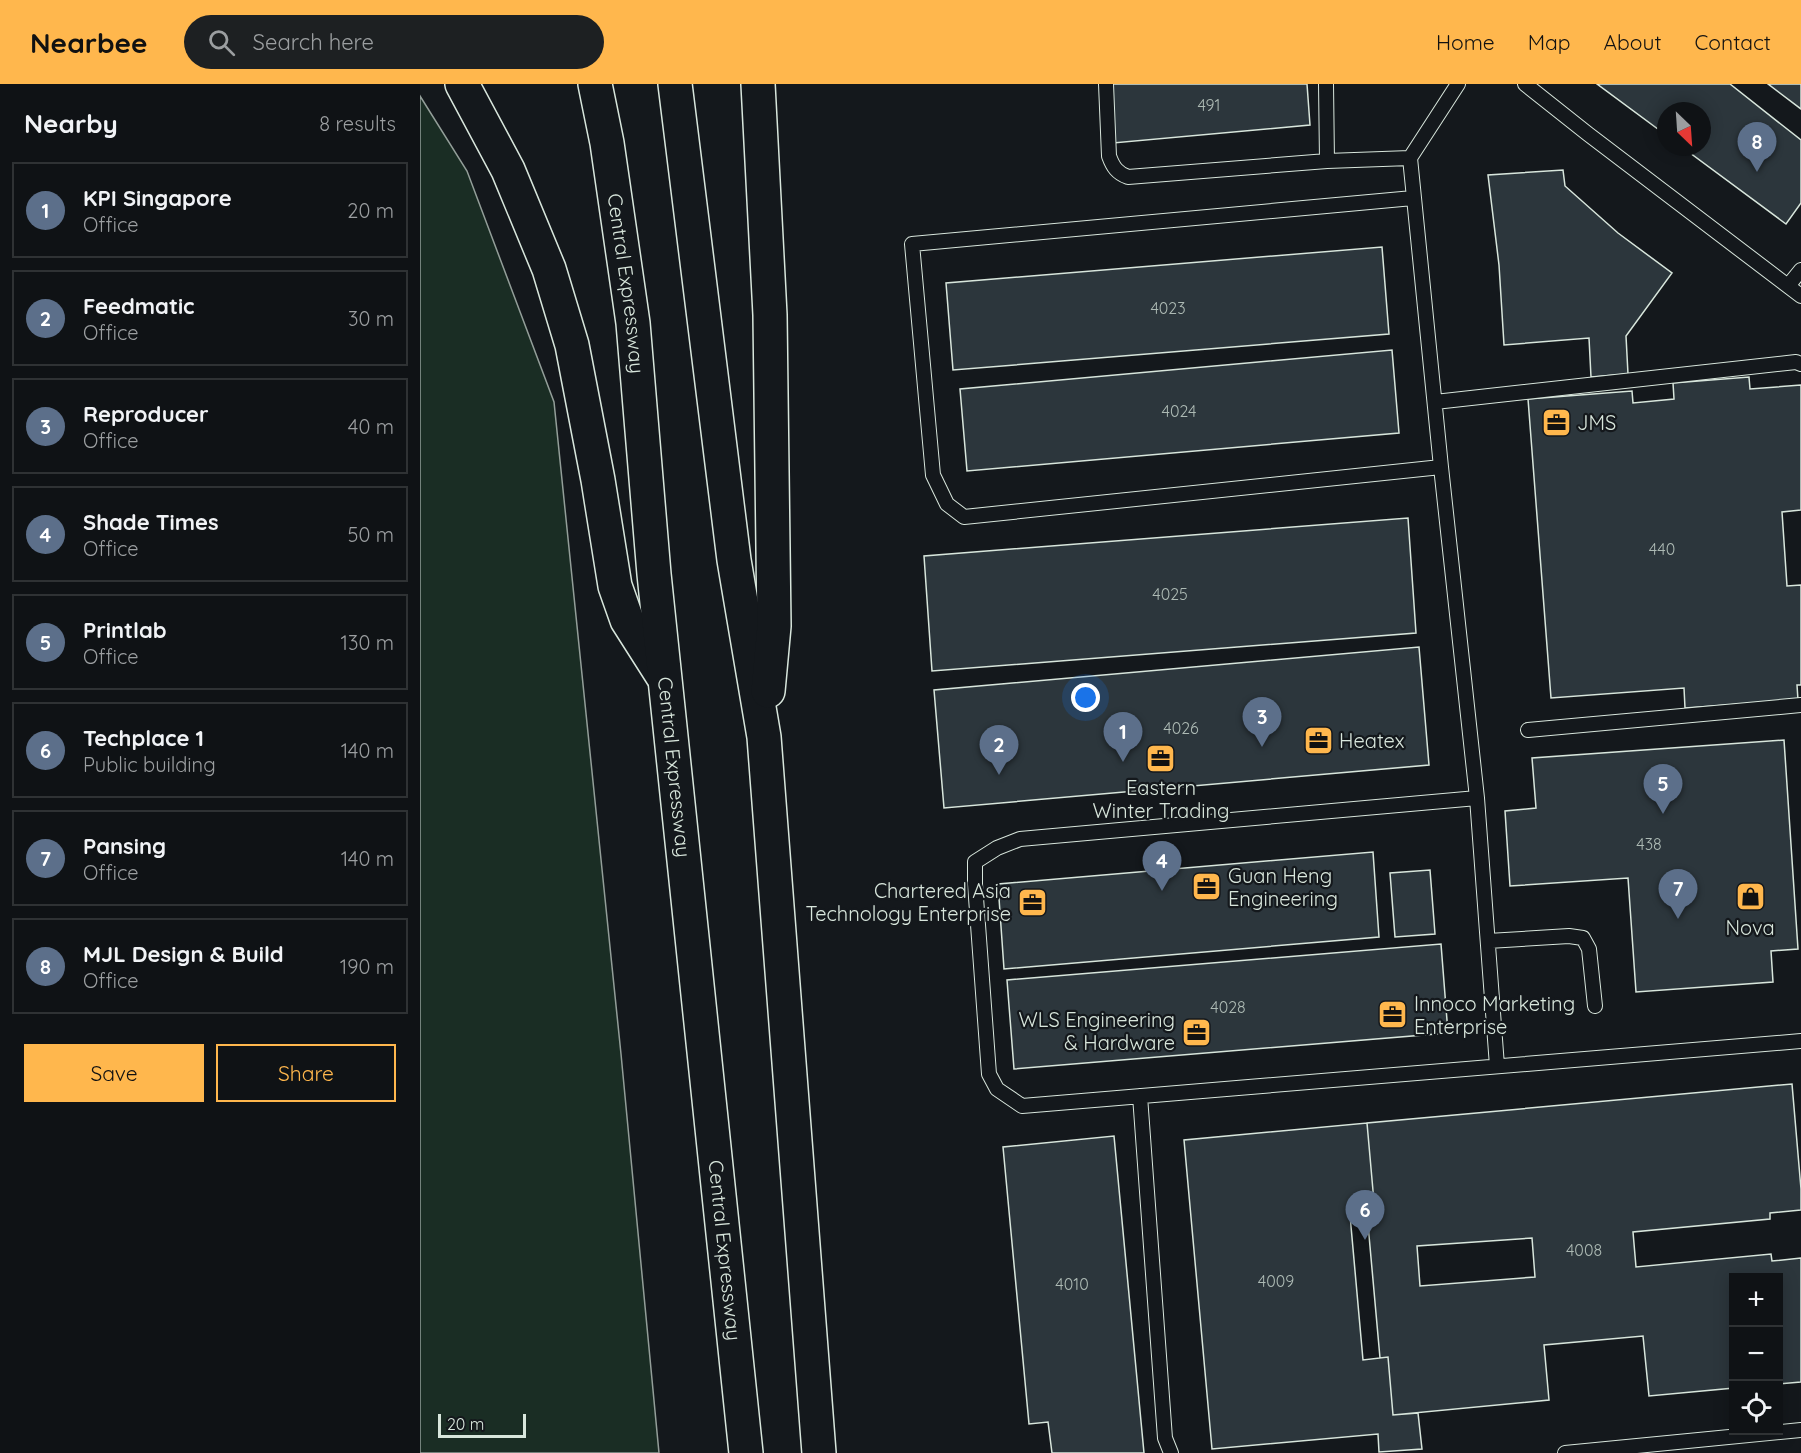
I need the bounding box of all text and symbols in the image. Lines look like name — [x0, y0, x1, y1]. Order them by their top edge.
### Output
search box — [184, 15, 604, 69]
text: Nearbee — [30, 25, 148, 60]
icon: search — [205, 26, 238, 59]
text: Search here — [253, 28, 374, 56]
text: Home — [1436, 29, 1495, 55]
text: Map — [1528, 29, 1571, 55]
text: About — [1604, 29, 1662, 55]
text: Contact — [1695, 29, 1771, 55]
house number: 491 — [1197, 95, 1221, 115]
north arrow — [1657, 102, 1711, 156]
text: Nearby — [24, 107, 118, 140]
text: 8 results — [319, 111, 396, 136]
pin: 8 — [1738, 122, 1776, 172]
text: KPI Singapore — [83, 184, 232, 212]
street label: Central Expressway — [602, 192, 650, 375]
text: 1 — [42, 198, 49, 223]
text: 20 m — [347, 198, 394, 223]
text: Office — [83, 212, 139, 237]
text: Feedmatic — [83, 292, 195, 320]
house number: 4023 — [1150, 298, 1186, 318]
text: 2 — [40, 306, 51, 331]
text: 30 m — [348, 306, 394, 331]
text: Office — [83, 320, 139, 345]
text: Reproducer — [83, 400, 209, 428]
house number: 4024 — [1161, 401, 1197, 421]
office icon: JMS — [1540, 407, 1572, 439]
place label: JMS — [1577, 410, 1616, 435]
text: 3 — [40, 414, 51, 439]
text: 40 m — [348, 414, 394, 439]
text: Office — [83, 428, 139, 453]
text: Shade Times — [83, 508, 219, 536]
text: 4 — [40, 522, 51, 547]
text: 50 m — [348, 522, 394, 547]
text: Office — [83, 536, 139, 561]
house number: 440 — [1649, 539, 1675, 559]
house number: 4025 — [1152, 584, 1188, 604]
text: Printlab — [83, 616, 167, 644]
text: 5 — [40, 630, 51, 655]
text: 130 m — [341, 630, 394, 655]
text: Office — [83, 644, 139, 669]
street label: Central Expressway — [653, 675, 697, 859]
your location — [1071, 683, 1100, 712]
pin: 3 — [1242, 698, 1282, 747]
pin: 1 — [1104, 712, 1142, 762]
house number: 4026 — [1163, 718, 1199, 738]
text: Techplace 1 — [83, 724, 204, 752]
office icon: Heatex — [1302, 725, 1334, 757]
pin: 2 — [980, 726, 1018, 775]
place label: Heatex — [1339, 728, 1404, 753]
text: 6 — [40, 738, 51, 763]
text: 140 m — [341, 738, 394, 763]
office icon: Eastern Winter Trading — [1145, 742, 1177, 774]
text: Public building — [83, 752, 216, 777]
pin: 5 — [1644, 764, 1682, 814]
place label: Eastern Winter Trading — [1092, 775, 1230, 823]
text: Pansing — [83, 832, 166, 860]
house number: 438 — [1636, 834, 1662, 854]
pin: 4 — [1142, 842, 1182, 891]
text: 7 — [40, 846, 51, 871]
text: 140 m — [341, 846, 394, 871]
text: Office — [83, 860, 139, 885]
place label: Guan Heng Engineering — [1228, 863, 1338, 911]
pin: 7 — [1658, 870, 1698, 919]
office icon: Guan Heng Engineering — [1191, 871, 1223, 903]
place label: Chartered Asia Technology Enterprise — [806, 878, 1011, 926]
shop icon: Nova — [1734, 881, 1766, 913]
office icon: Chartered Asia Technology Enterprise — [1016, 886, 1048, 918]
place label: Nova — [1725, 915, 1775, 940]
text: MJL Design & Build — [83, 940, 284, 968]
text: 8 — [40, 954, 51, 979]
text: 190 m — [340, 954, 394, 979]
text: Office — [83, 968, 139, 993]
place label: Innoco Marketing Enterprise — [1414, 991, 1575, 1039]
house number: 4028 — [1210, 997, 1246, 1017]
office icon: Innoco Marketing Enterprise — [1377, 999, 1409, 1031]
place label: WLS Engineering & Hardware — [1018, 1007, 1175, 1055]
office icon: WLS Engineering & Hardware — [1180, 1016, 1212, 1048]
button: Save — [24, 1044, 204, 1102]
button: Share — [216, 1044, 396, 1102]
street label: Central Expressway — [703, 1159, 747, 1342]
pin: 6 — [1346, 1190, 1384, 1240]
house number: 4008 — [1566, 1240, 1602, 1260]
house number: 4009 — [1258, 1271, 1294, 1291]
map controls — [1729, 1273, 1783, 1435]
button: + — [1729, 1273, 1783, 1327]
house number: 4010 — [1055, 1274, 1089, 1294]
button: − — [1729, 1327, 1783, 1381]
button: locate — [1729, 1381, 1783, 1435]
scale bar — [438, 1411, 526, 1438]
text: 20 m — [447, 1414, 484, 1434]

